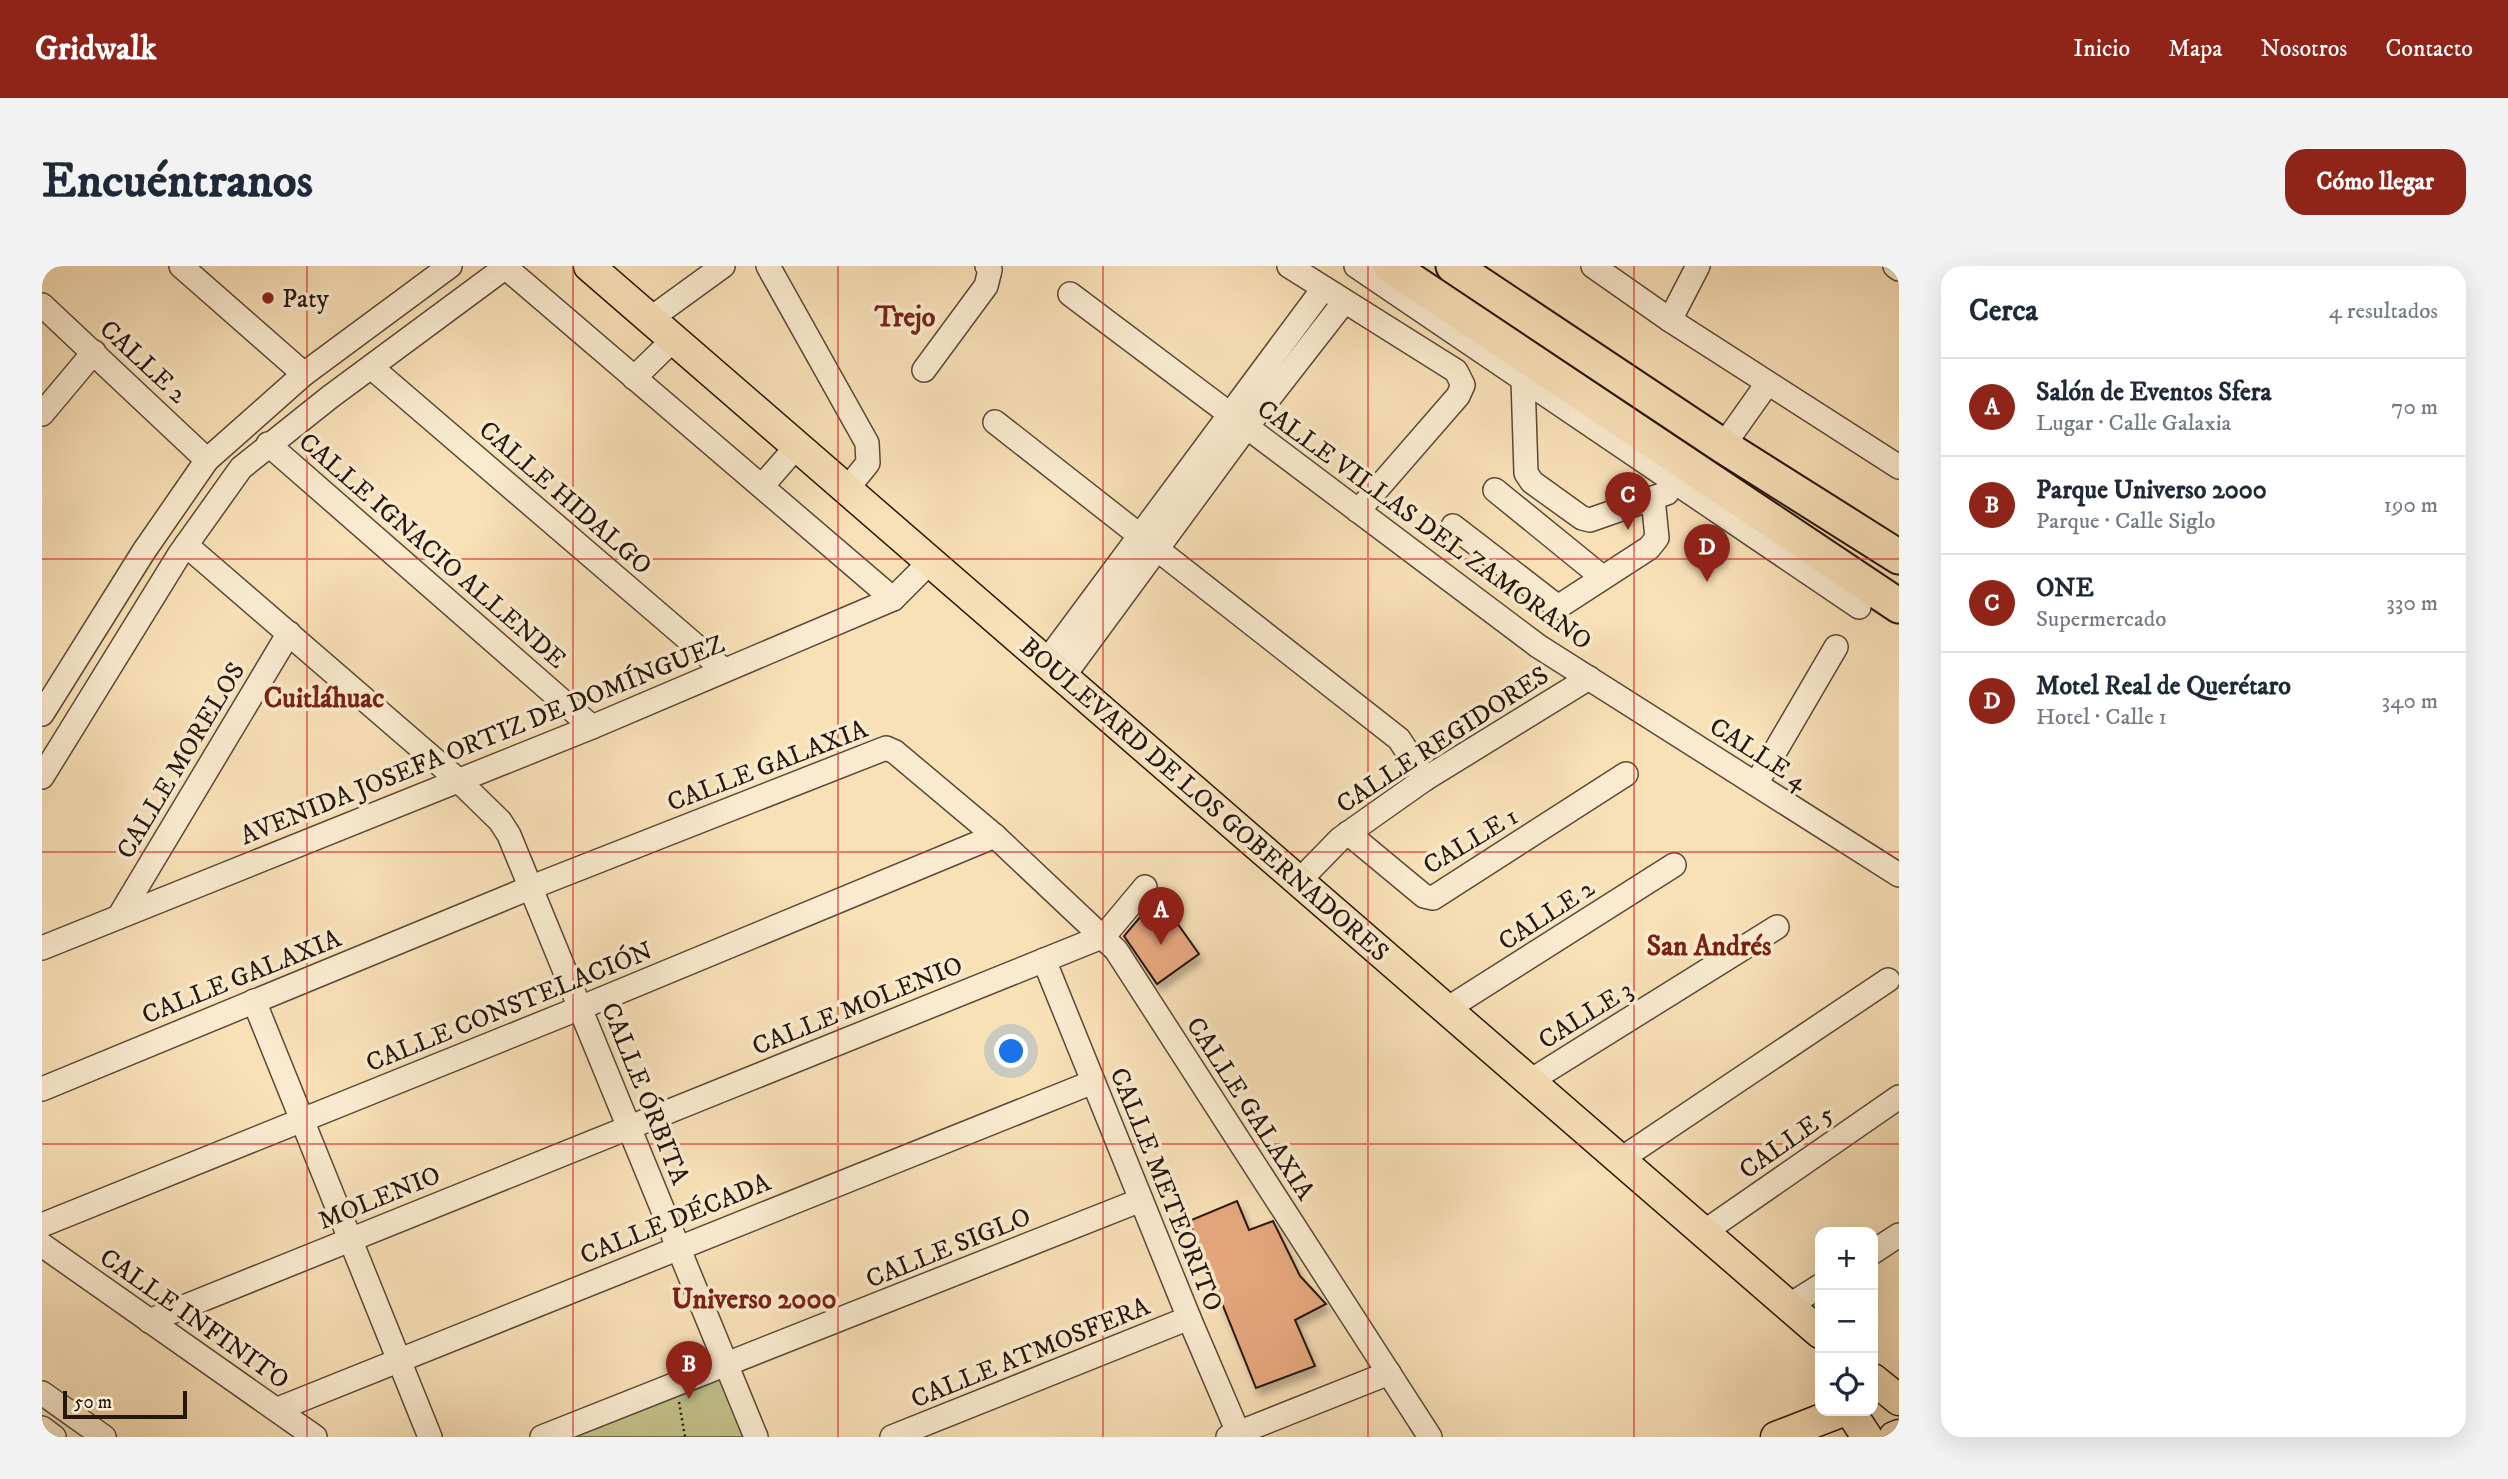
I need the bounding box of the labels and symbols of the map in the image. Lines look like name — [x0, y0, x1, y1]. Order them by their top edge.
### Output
place label: Paty — [282, 283, 329, 316]
marker: Paty — [260, 290, 276, 306]
district label: Trejo — [874, 300, 936, 335]
street label: CALLE 2 — [92, 313, 194, 411]
street label: CALLE VILLAS DEL ZAMORANO — [1250, 392, 1598, 658]
street label: CALLE HIDALGO — [472, 414, 658, 582]
street label: CALLE IGNACIO ALLENDE — [291, 426, 573, 676]
pin: C — [1605, 472, 1651, 530]
pin: D — [1684, 524, 1730, 582]
street label: AVENIDA JOSEFA ORTIZ DE DOMÍNGUEZ — [235, 627, 730, 853]
street label: BOULEVARD DE LOS GOBERNADORES — [1014, 630, 1396, 968]
street label: CALLE MORELOS — [110, 656, 253, 865]
street label: CALLE REGIDORES — [1330, 659, 1555, 821]
district label: Cuitláhuac — [264, 681, 384, 716]
street label: CALLE 4 — [1703, 710, 1814, 799]
street label: CALLE GALAXIA — [663, 713, 873, 820]
street label: CALLE 1 — [1417, 800, 1524, 882]
street label: CALLE 2 — [1493, 872, 1601, 959]
pin: A — [1138, 887, 1184, 945]
street label: CALLE GALAXIA — [137, 922, 346, 1032]
district label: San Andrés — [1647, 929, 1772, 964]
street label: CALLE CONSTELACIÓN — [361, 934, 658, 1080]
street label: CALLE MOLENIO — [747, 949, 968, 1064]
street label: CALLE 3 — [1533, 973, 1639, 1057]
street label: CALLE ÓRBITA — [593, 997, 697, 1190]
street label: CALLE GALAXIA — [1178, 1011, 1322, 1207]
your location — [994, 1034, 1028, 1068]
street label: CALLE METEORITO — [1102, 1063, 1230, 1316]
street label: CALLE 5 — [1733, 1098, 1841, 1187]
street label: MOLENIO — [314, 1159, 446, 1238]
street label: CALLE DÉCADA — [576, 1166, 776, 1273]
street label: CALLE SIGLO — [861, 1200, 1036, 1296]
street label: CALLE INFINITO — [93, 1241, 295, 1397]
district label: Universo 2000 — [671, 1282, 837, 1317]
street label: CALLE ATMOSFERA — [906, 1290, 1155, 1416]
pin: B — [666, 1341, 712, 1399]
scale bar — [63, 1388, 187, 1420]

